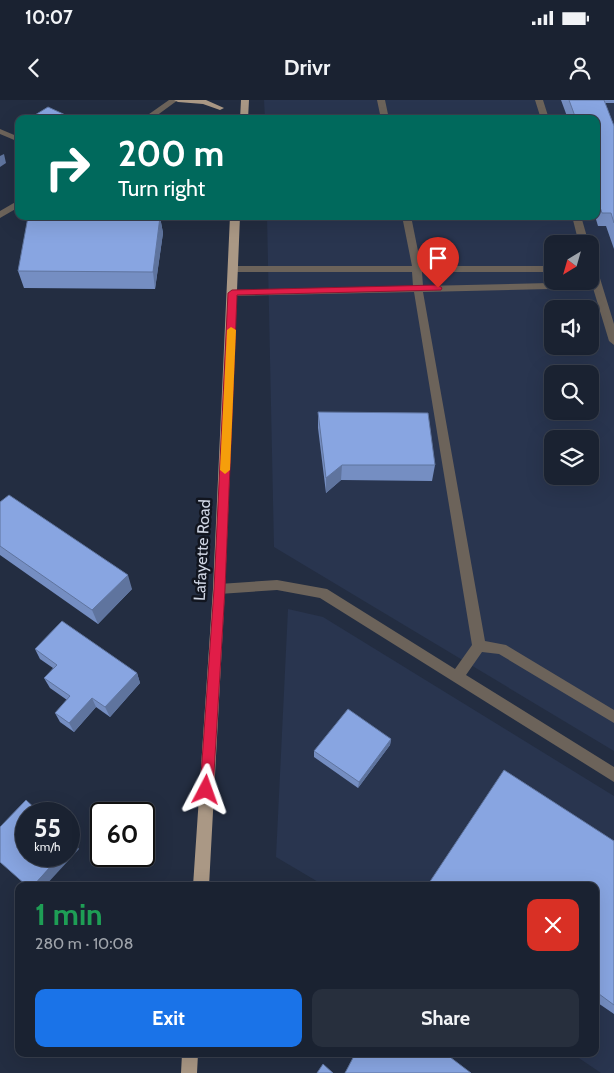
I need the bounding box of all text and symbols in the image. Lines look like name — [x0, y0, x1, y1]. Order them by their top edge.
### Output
text: 10:07 — [25, 6, 73, 29]
icon: back — [20, 54, 48, 82]
text: Drivr — [284, 54, 330, 81]
icon: person — [566, 54, 594, 82]
text: 200 m — [118, 132, 224, 175]
icon: right — [35, 135, 100, 200]
text: Turn right — [118, 175, 205, 202]
north arrow — [544, 235, 599, 290]
map controls — [544, 235, 599, 485]
pin — [417, 237, 459, 288]
icon: arrive — [424, 244, 452, 272]
button: sound — [544, 300, 599, 355]
button: search — [544, 365, 599, 420]
button: layers — [544, 430, 599, 485]
street label: Lafayette Road — [190, 499, 214, 601]
position arrow — [179, 763, 231, 815]
speed limit sign: 60 — [90, 802, 155, 867]
text: 55 — [34, 813, 61, 843]
text: km/h — [34, 839, 61, 854]
text: 1 min — [35, 896, 103, 933]
button: close — [527, 899, 579, 951]
text: 280 m · 10:08 — [35, 934, 133, 953]
button: Exit — [35, 989, 302, 1047]
button: Share — [312, 989, 579, 1047]

